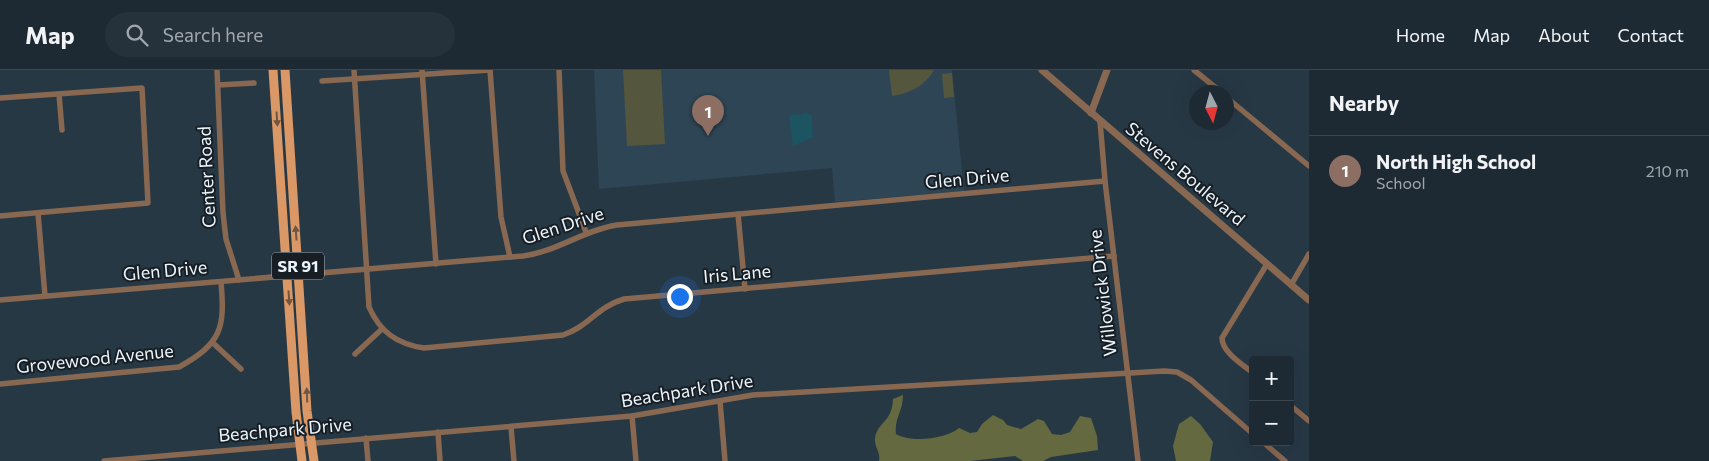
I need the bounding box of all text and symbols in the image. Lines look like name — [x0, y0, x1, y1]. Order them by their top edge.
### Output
search box — [105, 12, 455, 57]
text: Map — [25, 20, 75, 49]
icon: search — [123, 21, 151, 49]
text: Search here — [163, 23, 263, 46]
text: Home — [1396, 24, 1445, 46]
text: Map — [1473, 24, 1510, 46]
text: About — [1538, 24, 1590, 46]
text: Contact — [1618, 24, 1684, 46]
north arrow — [1189, 85, 1234, 130]
text: Nearby — [1329, 90, 1399, 115]
pin: 1 — [692, 95, 724, 136]
one-way arrow — [273, 111, 281, 127]
street label: Stevens Boulevard — [1121, 117, 1250, 230]
street label: Center Road — [192, 126, 220, 228]
text: North High School — [1376, 150, 1536, 173]
text: 1 — [1341, 161, 1349, 180]
text: 210 m — [1646, 161, 1689, 180]
street label: Glen Drive — [924, 163, 1010, 193]
text: School — [1376, 173, 1426, 192]
street label: Glen Drive — [519, 202, 606, 249]
one-way arrow — [291, 225, 299, 241]
street label: Willowick Drive — [1083, 229, 1121, 358]
road number: SR 91 — [272, 252, 324, 280]
street label: Glen Drive — [122, 255, 208, 285]
street label: Iris Lane — [702, 259, 772, 287]
your location — [667, 284, 693, 310]
one-way arrow — [285, 291, 293, 307]
street label: Grovewood Avenue — [15, 339, 175, 377]
map controls — [1249, 356, 1294, 446]
button: + — [1249, 356, 1294, 401]
street label: Beachpark Drive — [619, 369, 755, 411]
one-way arrow — [302, 387, 310, 403]
button: − — [1249, 401, 1294, 446]
street label: Beachpark Drive — [217, 412, 352, 446]

